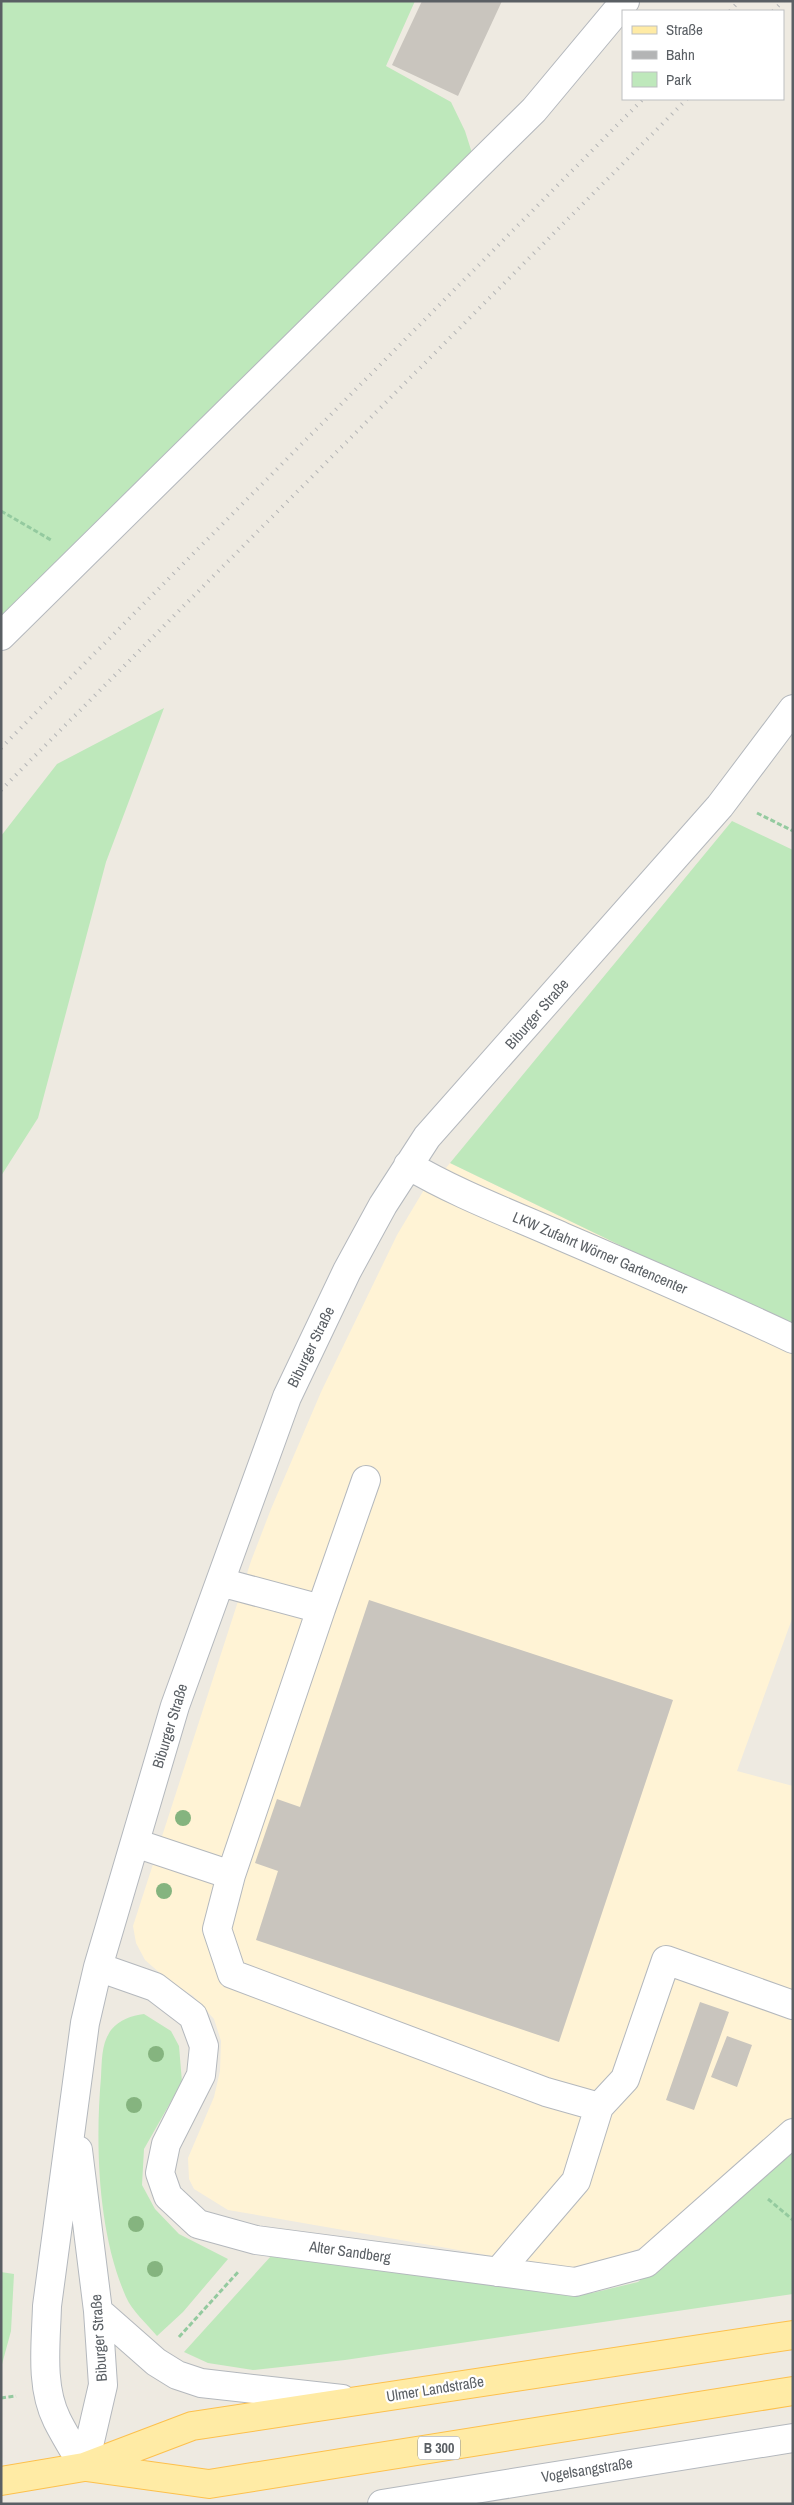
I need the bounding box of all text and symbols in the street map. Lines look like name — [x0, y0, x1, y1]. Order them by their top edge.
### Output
legend — [622, 10, 784, 100]
text: Straße — [666, 19, 703, 40]
text: Bahn — [666, 44, 695, 65]
text: Park — [666, 69, 692, 90]
street label: Biburger Straße — [500, 974, 573, 1054]
street label: LKW Zufahrt Wörner Gartencenter — [510, 1206, 691, 1299]
street label: Biburger Straße — [282, 1303, 339, 1391]
street label: Biburger Straße — [147, 1681, 192, 1771]
street label: Alter Sandberg — [307, 2235, 392, 2268]
street label: Biburger Straße — [85, 2293, 112, 2382]
street label: Ulmer Landstraße — [385, 2370, 485, 2407]
road number: B 300 — [418, 2436, 460, 2460]
street label: Vogelsangstraße — [540, 2452, 634, 2487]

